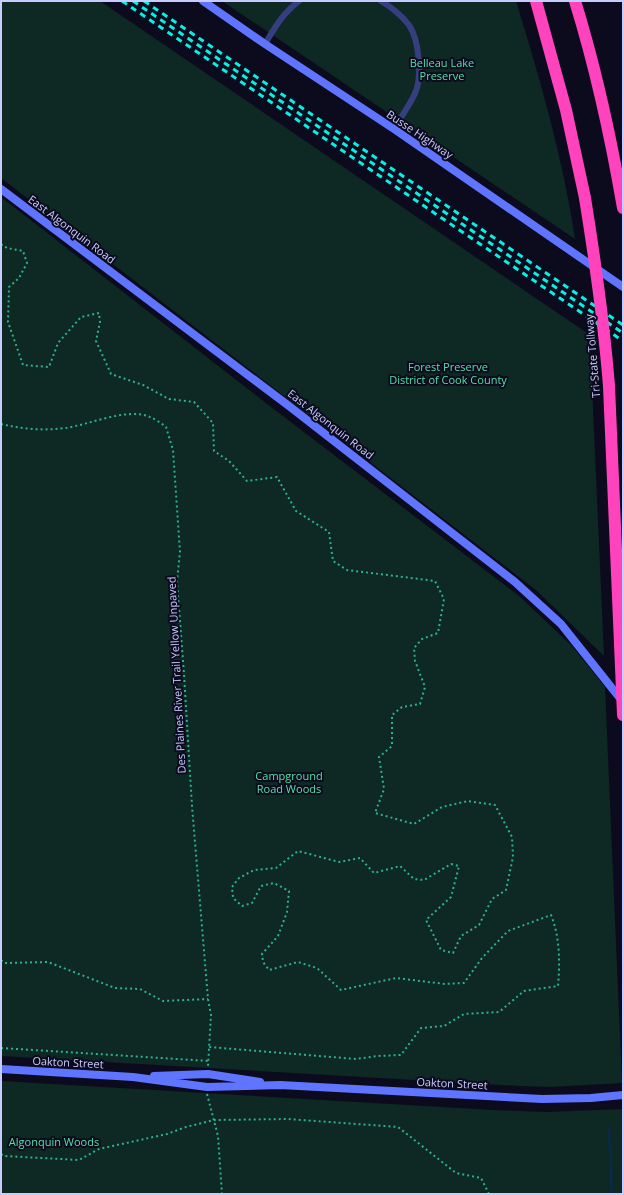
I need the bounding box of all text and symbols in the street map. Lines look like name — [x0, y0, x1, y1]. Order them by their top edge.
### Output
park label: Belleau Lake Preserve — [410, 55, 474, 83]
street label: Busse Highway — [384, 106, 457, 162]
street label: East Algonquin Road — [25, 191, 119, 267]
street label: Tri-State Tollway — [581, 313, 603, 399]
park label: Forest Preserve District of Cook County — [389, 359, 507, 387]
street label: East Algonquin Road — [285, 386, 377, 462]
street label: Des Plaines River Trail Yellow Unpaved — [163, 576, 189, 774]
park label: Campground Road Woods — [255, 768, 323, 796]
street label: Oakton Street — [32, 1053, 104, 1071]
street label: Oakton Street — [416, 1074, 488, 1092]
park label: Algonquin Woods — [9, 1134, 99, 1149]

